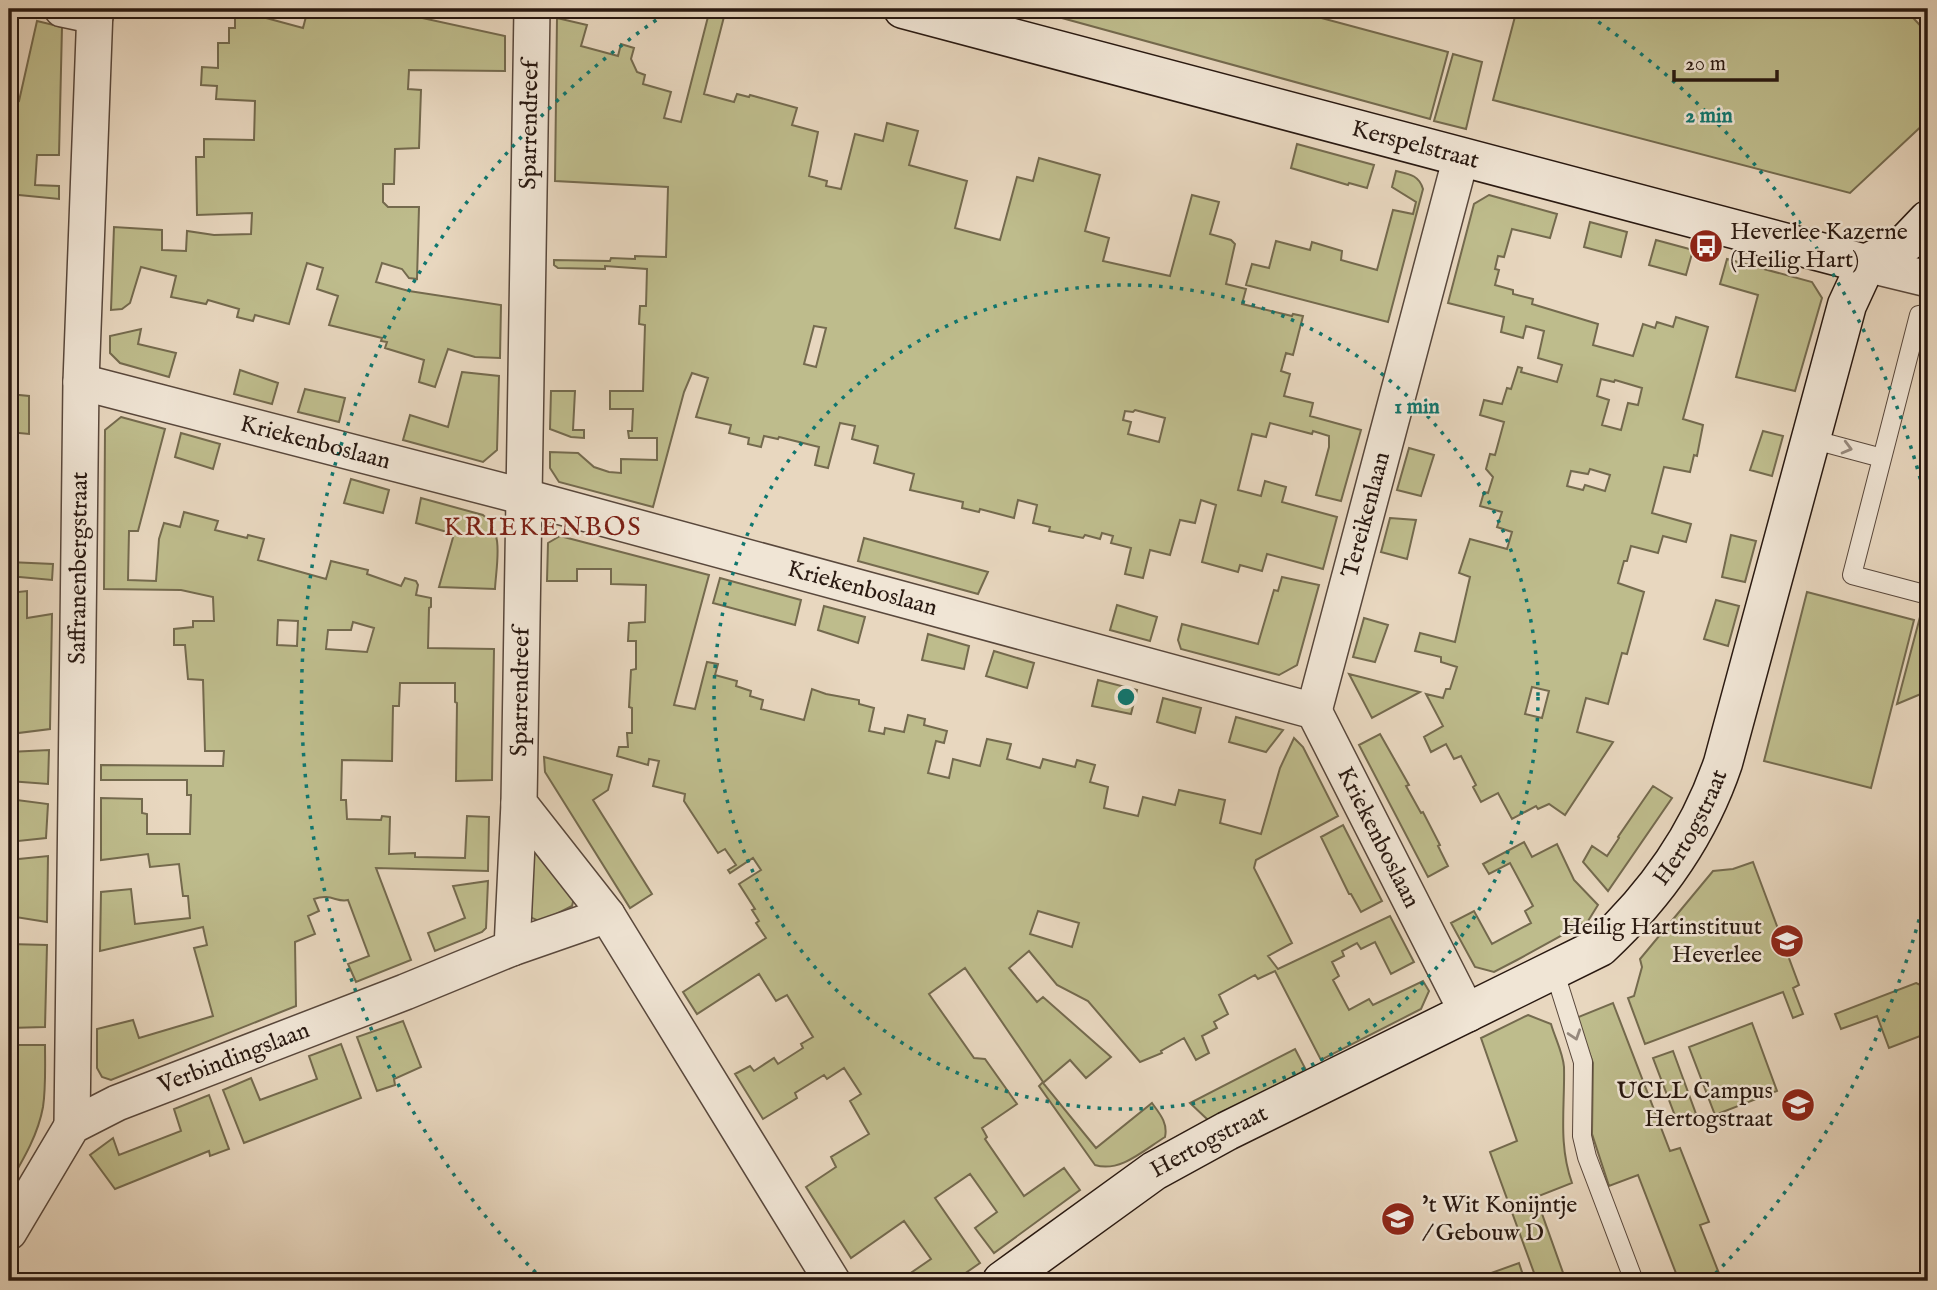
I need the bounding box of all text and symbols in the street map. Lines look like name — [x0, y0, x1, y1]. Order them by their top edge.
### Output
scale bar — [1674, 38, 1778, 82]
text: 20 m — [1685, 51, 1726, 78]
street label: Sparrendreef — [513, 56, 547, 190]
text: 2 min — [1685, 103, 1733, 130]
street label: Kerspelstraat — [1348, 113, 1482, 176]
place label: Heverlee Kazerne (Heilig Hart) — [1730, 217, 1908, 276]
bus stop icon: Heverlee Kazerne (Heilig Hart) — [1687, 227, 1725, 265]
text: 1 min — [1394, 394, 1440, 421]
street label: Kriekenboslaan — [237, 408, 394, 477]
one-way arrow — [1840, 440, 1852, 454]
street label: Tereikenlaan — [1335, 448, 1398, 581]
street label: Saffranenbergstraat — [62, 471, 95, 665]
district label: KRIEKENBOS — [443, 511, 643, 544]
street label: Kriekenboslaan — [784, 553, 941, 624]
street label: Sparrendreef — [504, 623, 538, 757]
centre of rings — [1114, 685, 1138, 709]
street label: Kriekenboslaan — [1330, 762, 1427, 913]
street label: Hertogstraat — [1646, 765, 1735, 892]
place label: Heilig Hartinstituut Heverlee — [1561, 912, 1762, 971]
school or university icon: Heilig Hartinstituut Heverlee — [1768, 922, 1806, 960]
street label: Verbindingslaan — [153, 1015, 314, 1102]
one-way arrow — [1566, 1028, 1581, 1040]
place label: UCLL Campus Hertogstraat — [1617, 1076, 1773, 1135]
school or university icon: UCLL Campus Hertogstraat — [1779, 1086, 1817, 1124]
street label: Hertogstraat — [1145, 1098, 1273, 1186]
place label: 't Wit Konijntje / Gebouw D — [1422, 1190, 1577, 1249]
school or university icon: 't Wit Konijntje / Gebouw D — [1379, 1200, 1417, 1238]

